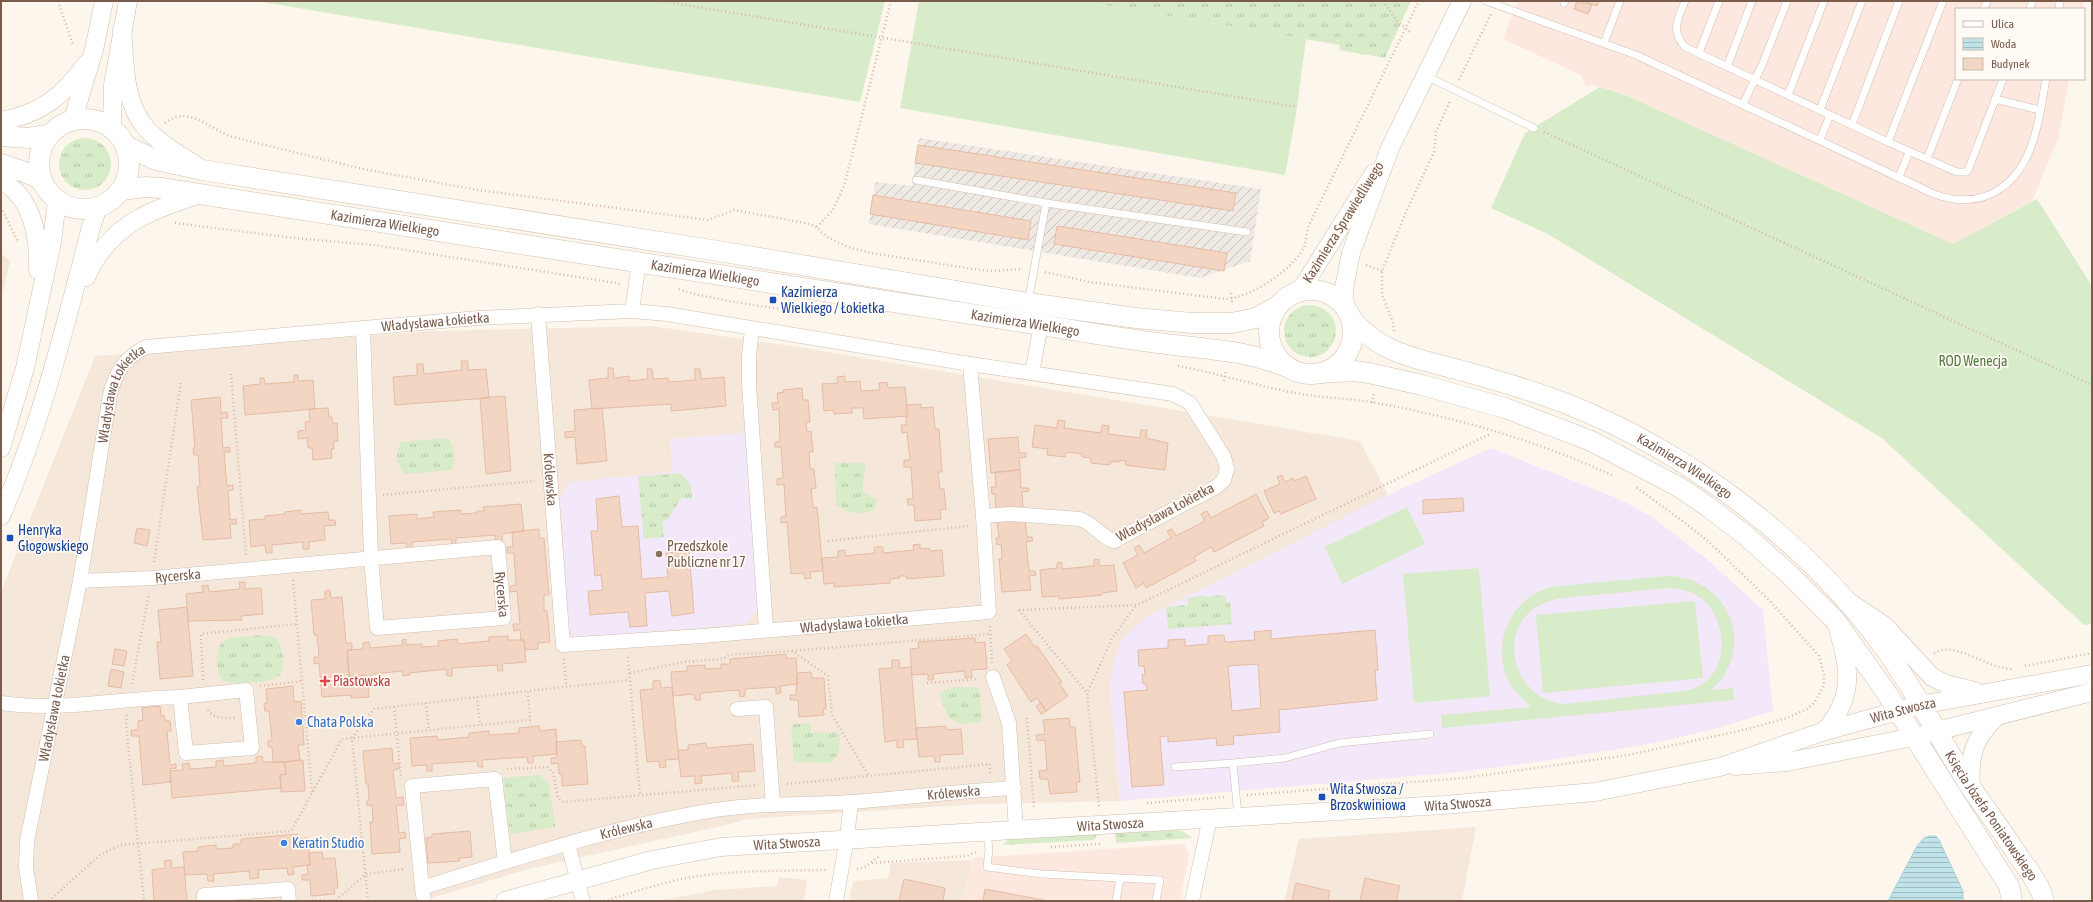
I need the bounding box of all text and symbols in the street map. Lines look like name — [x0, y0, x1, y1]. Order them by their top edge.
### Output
legend — [1955, 8, 2085, 80]
text: Ulica — [1991, 17, 2014, 31]
text: Woda — [1991, 37, 2016, 51]
text: Budynek — [1991, 57, 2030, 71]
street label: Kazimierza Sprawiedliwego — [1299, 158, 1387, 286]
street label: Kazimierza Wielkiego — [330, 207, 441, 239]
street label: Kazimierza Wielkiego — [650, 256, 761, 289]
place label: Kazimierza Wielkiego / Łokietka — [781, 284, 885, 316]
marker: Kazimierza Wielkiego / Łokietka — [768, 295, 778, 305]
street label: Kazimierza Wielkiego — [970, 306, 1081, 339]
street label: Władysława Łokietka — [381, 309, 490, 334]
street label: Władysława Łokietka — [94, 341, 148, 444]
park label: ROD Wenecja — [1939, 353, 2007, 369]
street label: Kazimierza Wielkiego — [1634, 430, 1736, 502]
street label: Królewska — [541, 452, 560, 507]
street label: Władysława Łokietka — [1113, 479, 1217, 545]
place label: Henryka Głogowskiego — [18, 522, 89, 554]
marker: Henryka Głogowskiego — [5, 533, 15, 543]
place label: Przedszkole Publiczne nr 17 — [667, 538, 745, 570]
marker: Przedszkole Publiczne nr 17 — [654, 549, 664, 559]
street label: Rycerska — [154, 566, 201, 586]
street label: Rycerska — [492, 571, 512, 618]
street label: Władysława Łokietka — [799, 611, 909, 636]
street label: Władysława Łokietka — [35, 653, 73, 763]
place label: Piastowska — [333, 673, 391, 689]
marker: Piastowska — [320, 676, 330, 686]
street label: Wita Stwosza — [1869, 694, 1937, 726]
place label: Chata Polska — [307, 714, 374, 730]
marker: Chata Polska — [294, 717, 304, 727]
street label: Księcia Józefa Poniatowskiego — [1942, 748, 2041, 884]
place label: Wita Stwosza / Brzoskwiniowa — [1330, 781, 1406, 813]
street label: Królewska — [926, 782, 981, 803]
marker: Wita Stwosza / Brzoskwiniowa — [1317, 792, 1327, 802]
street label: Wita Stwosza — [1424, 793, 1492, 814]
street label: Królewska — [598, 814, 654, 843]
street label: Wita Stwosza — [1077, 814, 1144, 834]
street label: Wita Stwosza — [753, 833, 821, 853]
place label: Keratin Studio — [292, 835, 364, 851]
marker: Keratin Studio — [279, 838, 289, 848]

